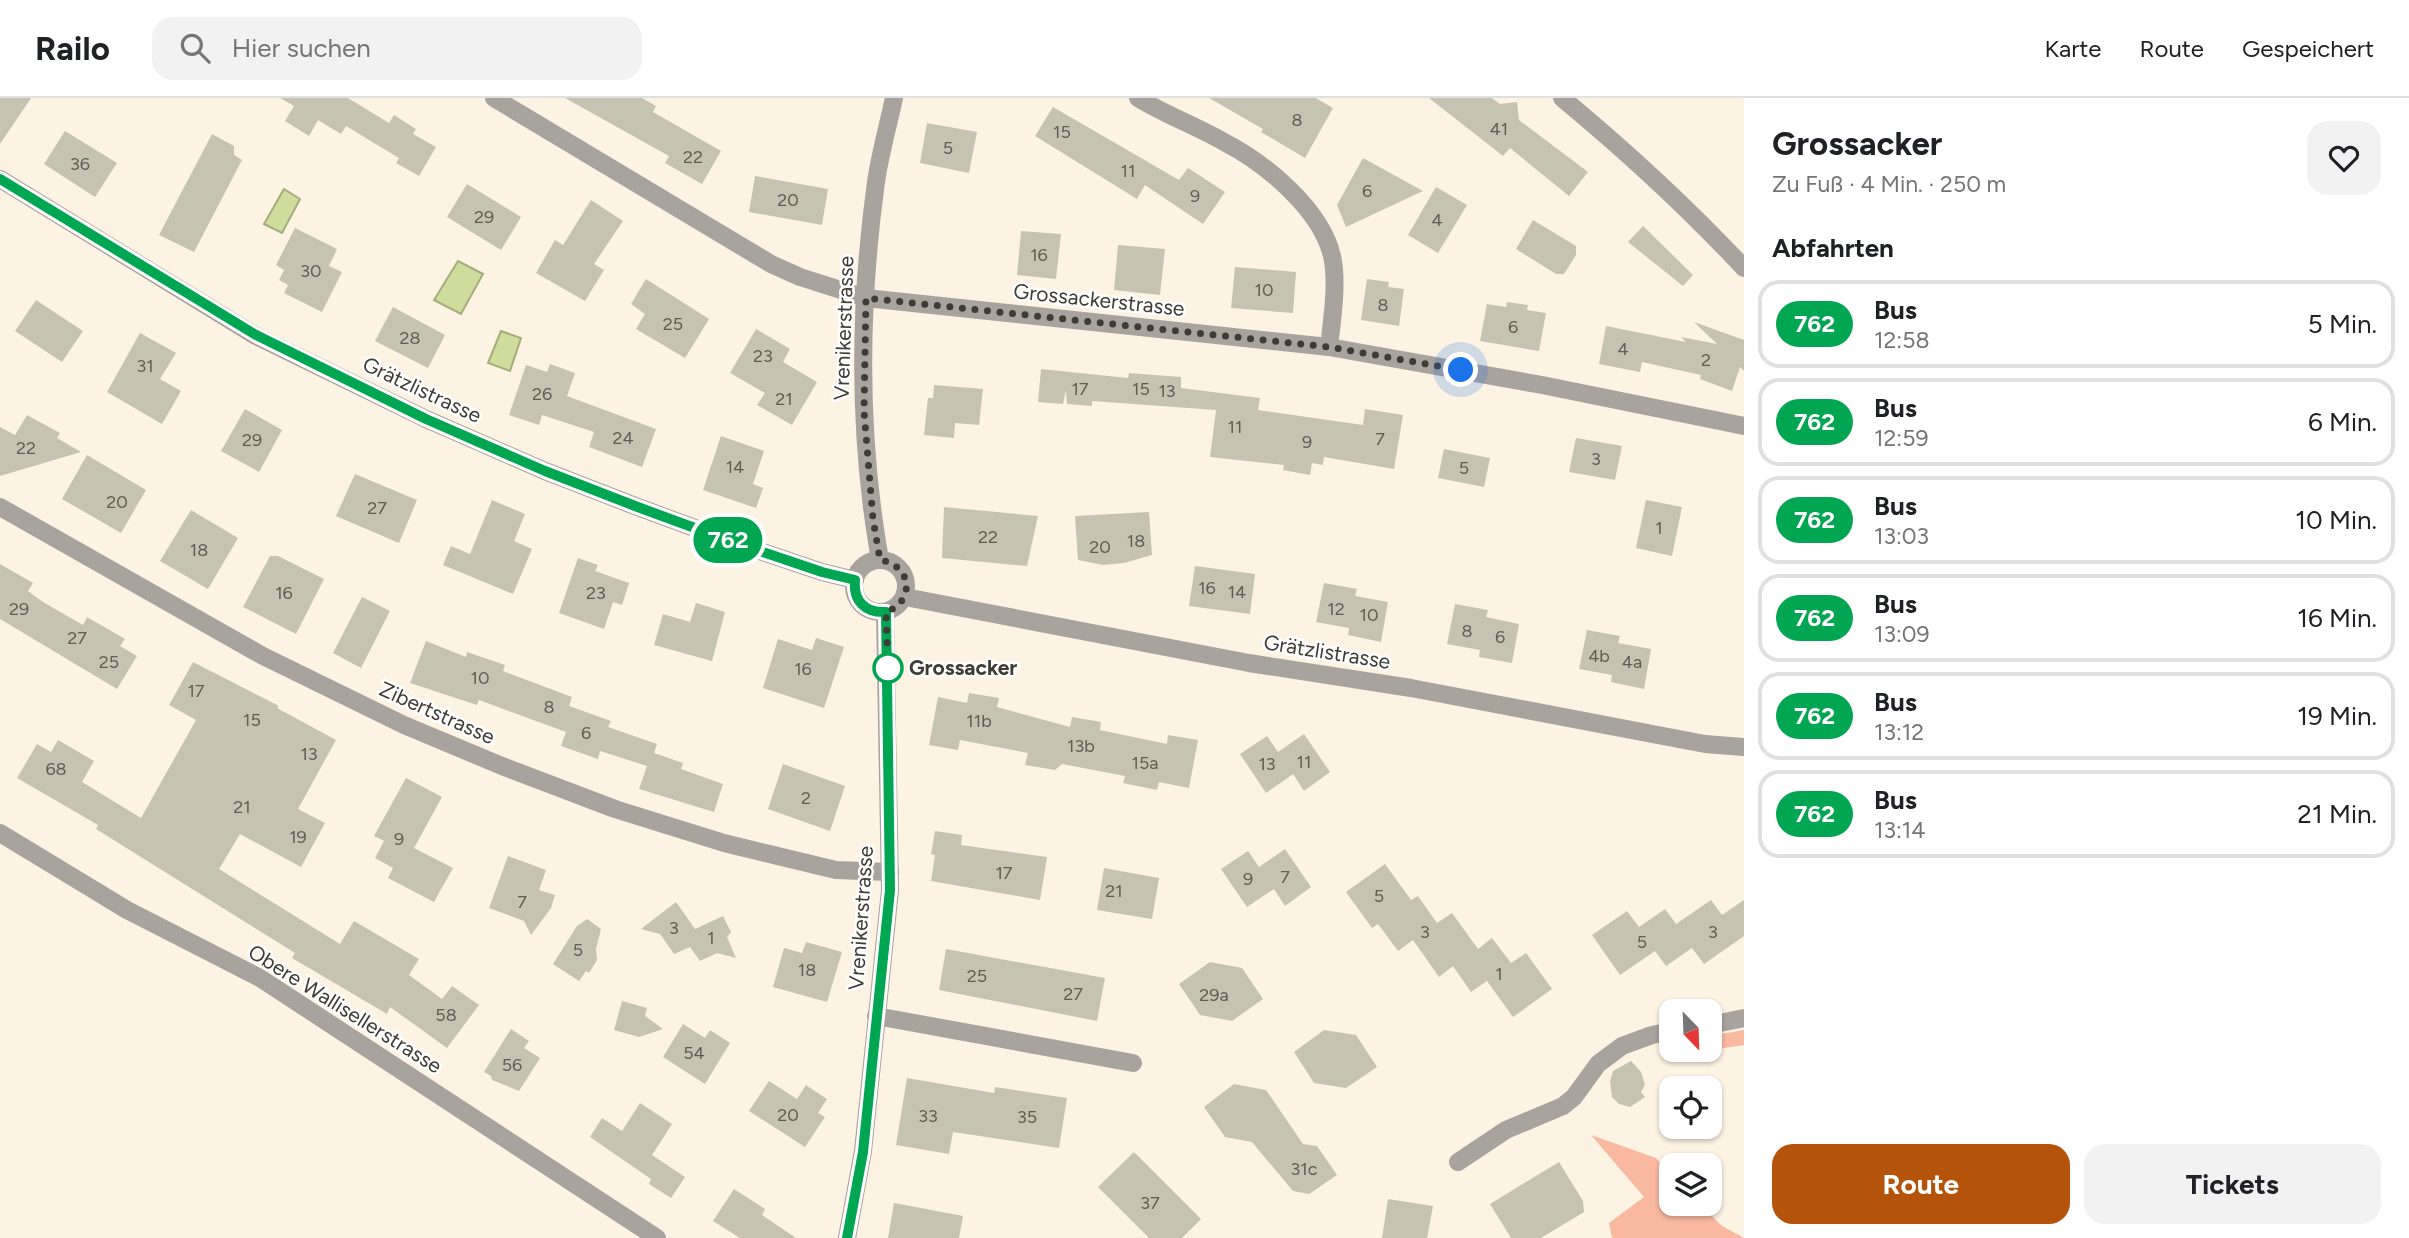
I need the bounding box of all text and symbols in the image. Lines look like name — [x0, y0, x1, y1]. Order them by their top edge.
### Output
search box — [152, 17, 642, 80]
text: Railo — [35, 29, 110, 68]
icon: search — [176, 29, 214, 67]
text: Hier suchen — [232, 32, 371, 64]
text: Karte — [2045, 34, 2101, 63]
text: Route — [2139, 34, 2204, 63]
text: Gespeichert — [2242, 34, 2374, 63]
house number: 8 — [1291, 109, 1303, 131]
house number: 41 — [1490, 118, 1508, 140]
house number: 15 — [1053, 121, 1071, 143]
button: heart — [2307, 121, 2381, 195]
text: Grossacker — [1772, 124, 1942, 163]
house number: 5 — [943, 137, 953, 159]
house number: 22 — [683, 146, 703, 168]
house number: 36 — [70, 153, 90, 175]
house number: 11 — [1121, 160, 1135, 182]
text: Zu Fuß · 4 Min. · 250 m — [1772, 170, 2006, 198]
house number: 6 — [1362, 180, 1372, 202]
house number: 9 — [1190, 185, 1200, 207]
house number: 20 — [777, 189, 799, 211]
house number: 29 — [474, 206, 494, 228]
house number: 4 — [1431, 209, 1443, 231]
text: Abfahrten — [1772, 232, 1894, 264]
house number: 16 — [1030, 244, 1048, 266]
street label: Vrenikerstrasse — [828, 255, 859, 401]
house number: 30 — [300, 260, 322, 282]
street label: Grossackerstrasse — [1012, 278, 1186, 321]
house number: 10 — [1255, 279, 1273, 301]
house number: 8 — [1377, 294, 1389, 316]
text: Bus — [1874, 294, 1917, 326]
text: 5 Min. — [2308, 308, 2377, 340]
text: 762 — [1794, 309, 1835, 338]
house number: 25 — [663, 313, 683, 335]
house number: 6 — [1508, 316, 1518, 338]
text: 12:58 — [1874, 326, 1930, 354]
house number: 28 — [399, 327, 421, 349]
house number: 4 — [1617, 338, 1629, 360]
house number: 23 — [753, 345, 773, 367]
house number: 2 — [1701, 349, 1711, 371]
street label: Grätzlistrasse — [359, 351, 486, 428]
your location — [1443, 352, 1478, 387]
house number: 31 — [136, 355, 154, 377]
house number: 17 — [1071, 378, 1089, 400]
house number: 15 — [1132, 378, 1150, 400]
house number: 13 — [1158, 380, 1176, 402]
house number: 26 — [532, 383, 552, 405]
house number: 21 — [775, 388, 793, 410]
text: Bus — [1874, 392, 1917, 424]
text: 6 Min. — [2308, 406, 2377, 438]
text: 762 — [1794, 407, 1835, 436]
house number: 11 — [1228, 416, 1242, 438]
text: 12:59 — [1874, 424, 1928, 452]
house number: 24 — [612, 427, 634, 449]
house number: 7 — [1375, 428, 1385, 450]
house number: 29 — [242, 429, 262, 451]
house number: 9 — [1302, 431, 1312, 453]
house number: 22 — [16, 437, 36, 459]
house number: 3 — [1591, 448, 1601, 470]
house number: 14 — [726, 456, 744, 478]
house number: 5 — [1459, 457, 1469, 479]
text: Bus — [1874, 490, 1917, 522]
house number: 20 — [106, 491, 128, 513]
house number: 27 — [367, 497, 387, 519]
text: 10 Min. — [2295, 504, 2377, 536]
text: 762 — [1794, 505, 1835, 534]
line badge: 762 — [688, 517, 768, 563]
house number: 1 — [1655, 517, 1663, 539]
text: 13:03 — [1874, 522, 1929, 550]
text: 762 — [707, 525, 749, 554]
house number: 22 — [978, 526, 998, 548]
house number: 18 — [1127, 530, 1145, 552]
house number: 20 — [1089, 536, 1111, 558]
house number: 18 — [190, 539, 208, 561]
house number: 16 — [1198, 577, 1216, 599]
house number: 14 — [1228, 581, 1246, 603]
house number: 16 — [275, 582, 293, 604]
house number: 23 — [586, 582, 606, 604]
text: Bus — [1874, 588, 1917, 620]
house number: 29 — [9, 598, 29, 620]
house number: 12 — [1327, 598, 1345, 620]
text: 16 Min. — [2297, 602, 2377, 634]
text: 762 — [1794, 603, 1835, 632]
house number: 10 — [1360, 604, 1378, 626]
house number: 8 — [1461, 620, 1473, 642]
text: 13:09 — [1874, 620, 1930, 648]
house number: 6 — [1495, 626, 1505, 648]
house number: 27 — [67, 627, 87, 649]
street label: Grätzlistrasse — [1262, 629, 1392, 674]
house number: 4b — [1588, 645, 1610, 667]
house number: 25 — [99, 651, 119, 673]
house number: 4a — [1622, 651, 1642, 673]
marker: Grossacker — [873, 653, 903, 683]
place label: Grossacker — [909, 655, 1017, 680]
house number: 16 — [794, 658, 812, 680]
house number: 10 — [471, 667, 489, 689]
street label: Zibertstrasse — [376, 676, 499, 749]
house number: 17 — [187, 680, 205, 702]
text: Bus — [1874, 686, 1917, 718]
house number: 8 — [543, 696, 555, 718]
text: 19 Min. — [2297, 700, 2377, 732]
text: 762 — [1794, 701, 1835, 730]
house number: 15 — [243, 709, 261, 731]
house number: 11b — [966, 710, 992, 732]
text: 13:12 — [1874, 718, 1924, 746]
house number: 6 — [581, 722, 591, 744]
house number: 13b — [1067, 735, 1095, 757]
house number: 13 — [300, 743, 318, 765]
house number: 11 — [1297, 751, 1311, 773]
house number: 15a — [1132, 752, 1158, 774]
house number: 13 — [1258, 753, 1276, 775]
house number: 68 — [45, 758, 67, 780]
text: Bus — [1874, 784, 1917, 816]
house number: 2 — [801, 787, 811, 809]
house number: 21 — [233, 796, 251, 818]
text: 21 Min. — [2297, 798, 2377, 830]
text: 762 — [1794, 799, 1835, 828]
text: 13:14 — [1874, 816, 1926, 844]
house number: 19 — [289, 826, 307, 848]
house number: 9 — [394, 828, 404, 850]
street label: Vrenikerstrasse — [843, 845, 878, 991]
house number: 17 — [995, 862, 1013, 884]
house number: 7 — [1280, 866, 1290, 888]
house number: 9 — [1243, 868, 1253, 890]
house number: 21 — [1105, 880, 1123, 902]
house number: 5 — [1374, 885, 1384, 907]
house number: 7 — [517, 891, 527, 913]
house number: 3 — [669, 917, 679, 939]
house number: 3 — [1420, 921, 1430, 943]
house number: 3 — [1708, 921, 1718, 943]
house number: 1 — [707, 927, 715, 949]
house number: 5 — [1637, 931, 1647, 953]
street label: Obere Wallisellerstrasse — [244, 939, 447, 1078]
house number: 5 — [573, 939, 583, 961]
house number: 18 — [798, 959, 816, 981]
house number: 1 — [1495, 963, 1503, 985]
house number: 25 — [967, 965, 987, 987]
house number: 27 — [1063, 983, 1083, 1005]
house number: 29a — [1199, 984, 1229, 1006]
north arrow — [1659, 999, 1722, 1062]
map controls — [1659, 999, 1722, 1216]
house number: 58 — [435, 1004, 457, 1026]
house number: 54 — [683, 1042, 705, 1064]
house number: 56 — [502, 1054, 522, 1076]
button: locate — [1659, 1076, 1722, 1139]
house number: 20 — [777, 1104, 799, 1126]
house number: 33 — [918, 1105, 938, 1127]
house number: 35 — [1017, 1106, 1037, 1128]
button: Route — [1772, 1144, 2070, 1224]
button: Tickets — [2084, 1144, 2381, 1224]
button: layers — [1659, 1153, 1722, 1216]
house number: 31c — [1291, 1158, 1318, 1180]
house number: 37 — [1140, 1192, 1160, 1214]

